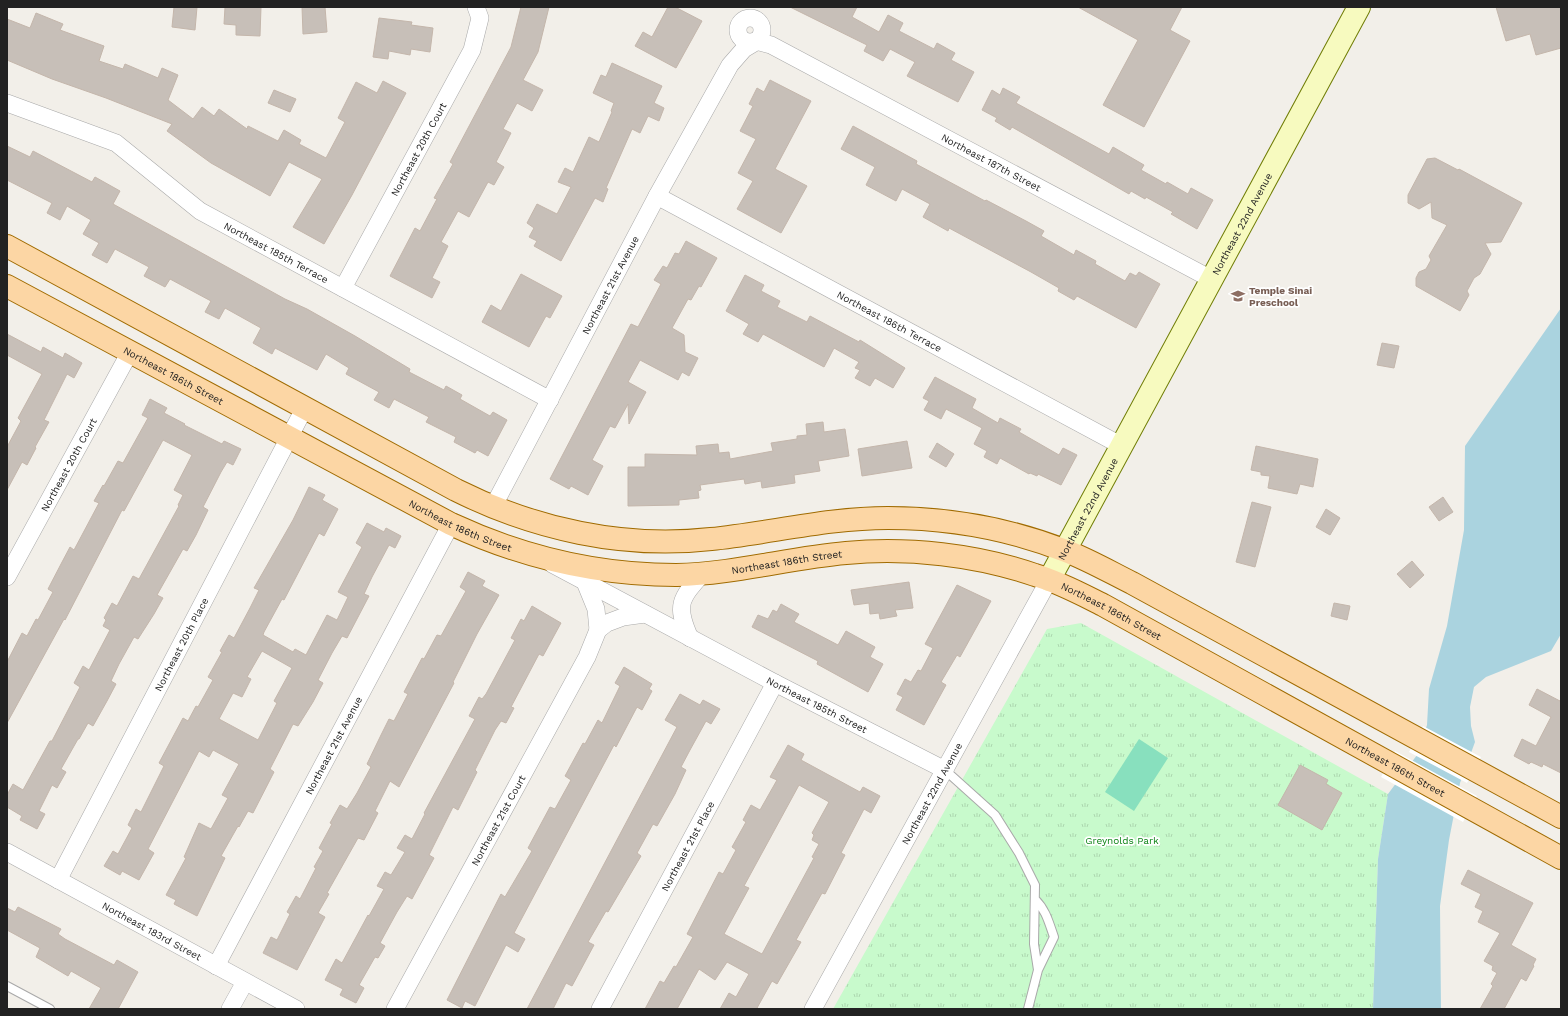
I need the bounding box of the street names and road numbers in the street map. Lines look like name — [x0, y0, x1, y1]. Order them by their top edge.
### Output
street label: Northeast 20th Court — [389, 100, 449, 198]
street label: Northeast 187th Street — [939, 132, 1043, 194]
street label: Northeast 22nd Avenue — [1210, 171, 1274, 277]
street label: Northeast 185th Terrace — [222, 220, 330, 285]
street label: Northeast 21st Avenue — [580, 234, 641, 336]
street label: Northeast 186th Terrace — [835, 289, 944, 354]
street label: Northeast 186th Street — [121, 344, 226, 407]
street label: Northeast 20th Court — [39, 416, 99, 514]
street label: Northeast 22nd Avenue — [1056, 456, 1120, 562]
street label: Northeast 186th Street — [407, 498, 514, 554]
street label: Northeast 186th Street — [731, 548, 843, 576]
street label: Northeast 186th Street — [1059, 580, 1164, 643]
street label: Northeast 20th Place — [153, 596, 211, 693]
street label: Northeast 185th Street — [765, 675, 870, 736]
street label: Northeast 21st Avenue — [303, 694, 364, 796]
street label: Northeast 186th Street — [1344, 735, 1447, 799]
street label: Northeast 22nd Avenue — [900, 741, 965, 846]
street label: Northeast 21st Court — [469, 773, 528, 868]
street label: Northeast 21st Place — [659, 799, 717, 893]
street label: Northeast 183rd Street — [100, 900, 204, 963]

